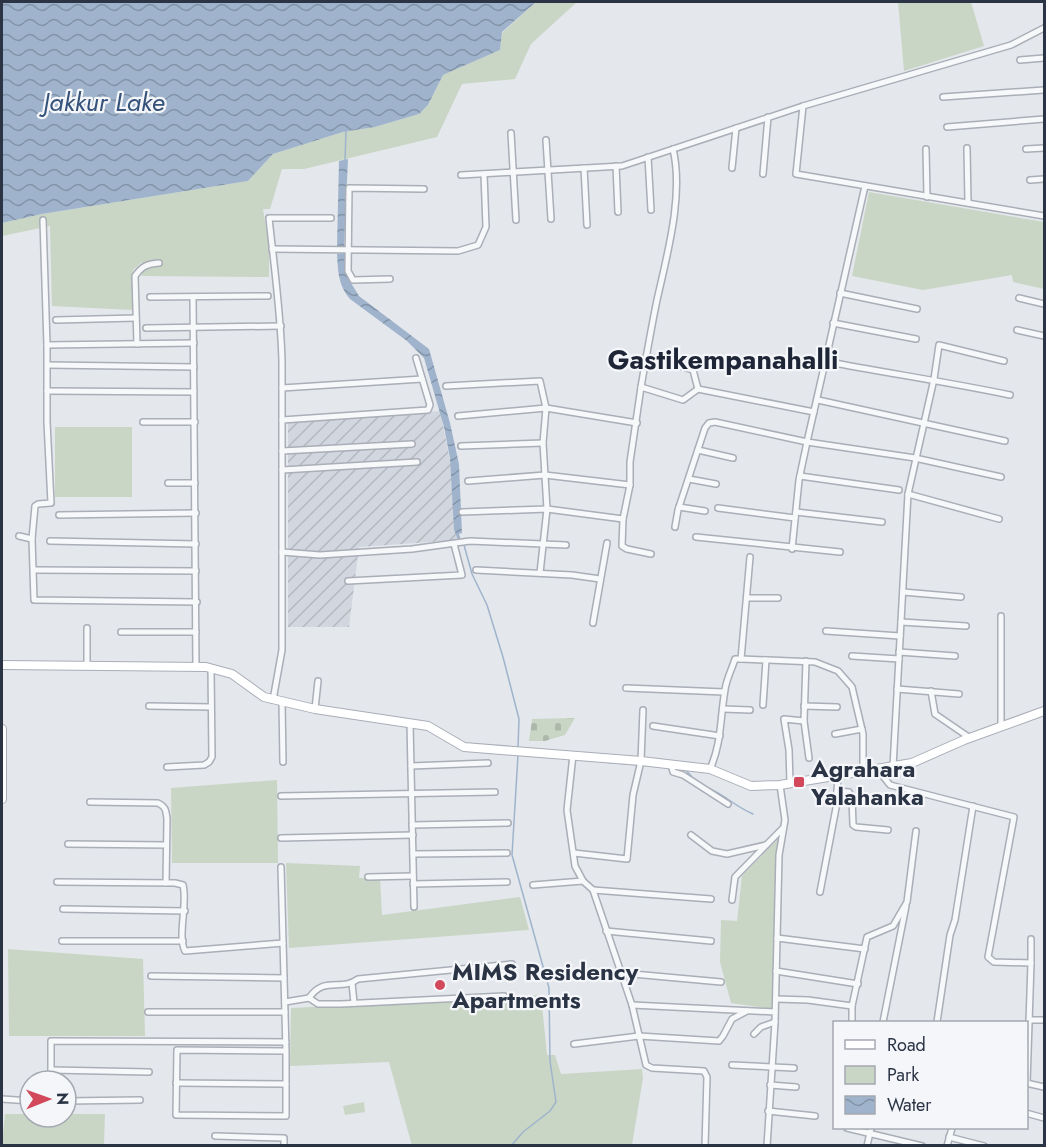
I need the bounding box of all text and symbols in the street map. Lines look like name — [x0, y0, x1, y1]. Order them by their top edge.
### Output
water label: Jakkur Lake — [38, 83, 165, 121]
district label: Gastikempanahalli — [608, 340, 838, 379]
place label: Agrahara Yalahanka — [810, 751, 924, 814]
marker: Agrahara Yalahanka — [792, 775, 806, 789]
place label: MIMS Residency Apartments — [451, 954, 639, 1017]
marker: MIMS Residency Apartments — [433, 978, 447, 992]
legend — [833, 1021, 1028, 1129]
text: Road — [887, 1032, 926, 1058]
text: Park — [887, 1062, 919, 1088]
north arrow — [18, 1069, 78, 1129]
text: N — [51, 1092, 74, 1105]
text: Water — [887, 1092, 932, 1118]

